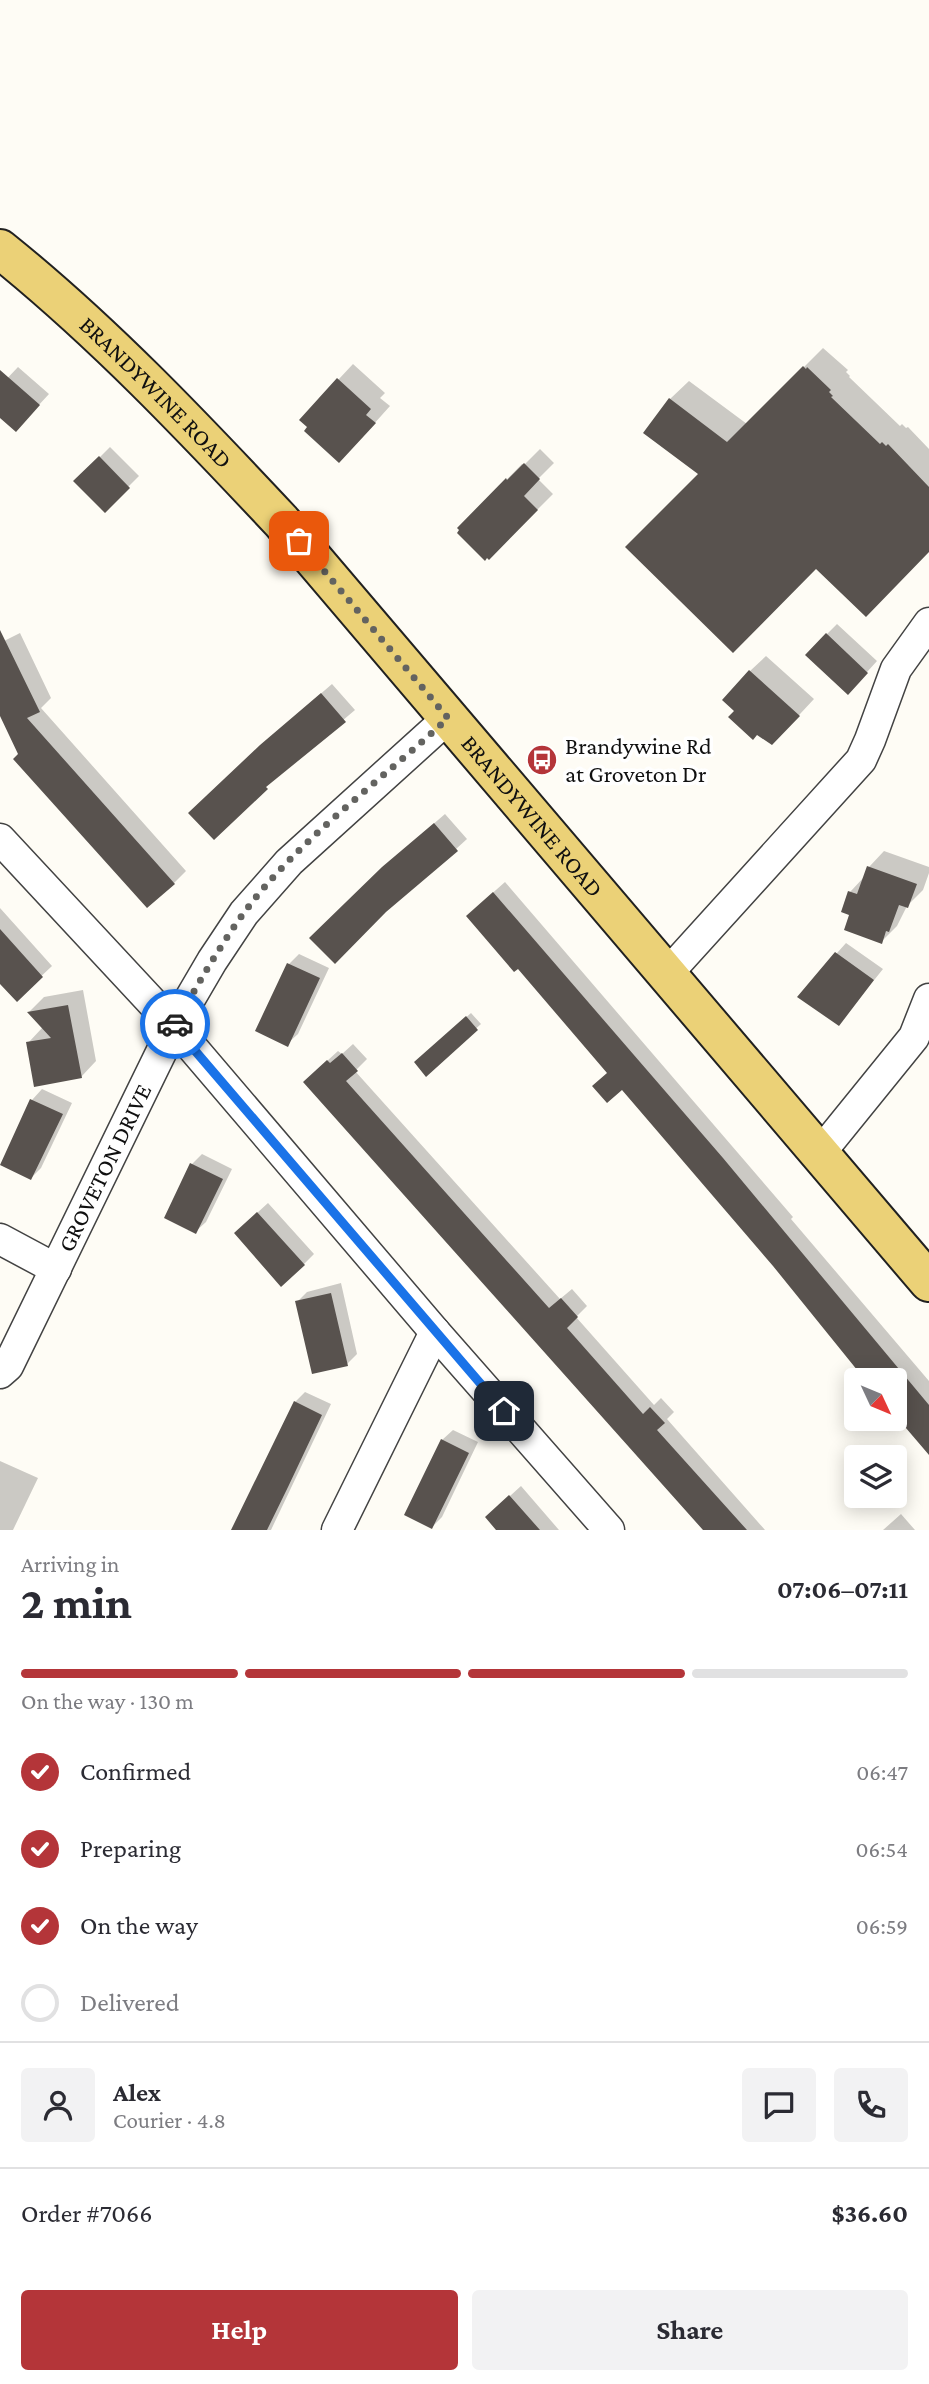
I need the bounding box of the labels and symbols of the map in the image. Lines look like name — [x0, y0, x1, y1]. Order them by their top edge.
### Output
street label: BRANDYWINE ROAD — [75, 311, 238, 474]
pin — [269, 511, 329, 571]
street label: BRANDYWINE ROAD — [456, 729, 609, 902]
place label: Brandywine Rd at Groveton Dr — [565, 732, 712, 787]
bus stop icon: Brandywine Rd at Groveton Dr — [525, 743, 559, 777]
courier — [140, 989, 210, 1059]
street label: GROVETON DRIVE — [52, 1080, 157, 1256]
north arrow — [844, 1368, 906, 1432]
pin — [474, 1381, 534, 1441]

